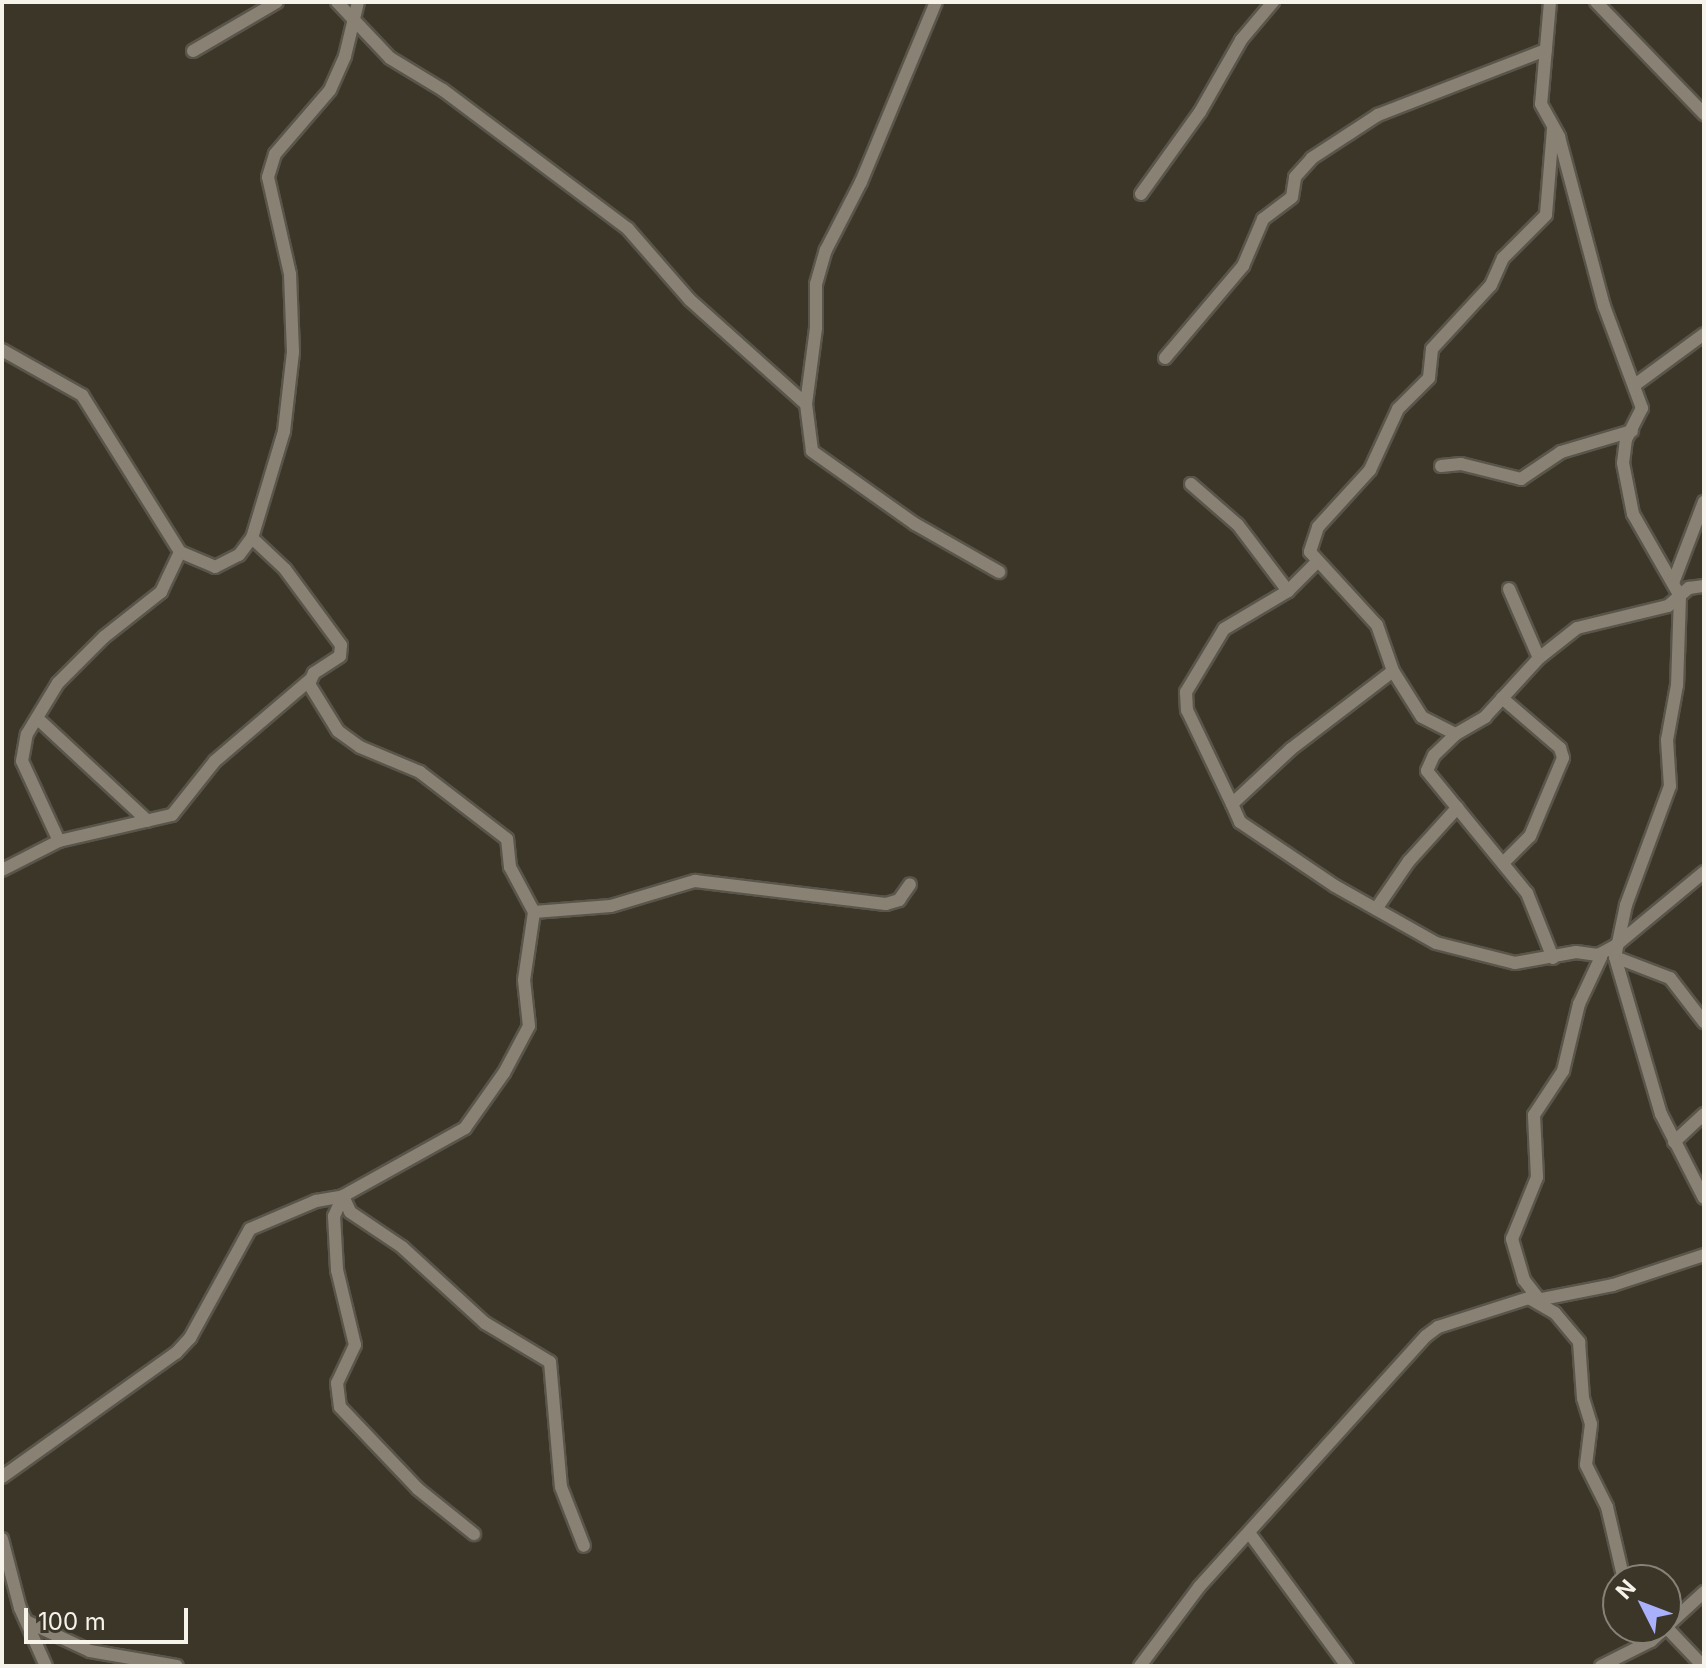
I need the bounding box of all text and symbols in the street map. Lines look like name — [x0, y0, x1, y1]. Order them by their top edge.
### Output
north arrow — [1602, 1564, 1682, 1644]
text: N — [1610, 1574, 1641, 1604]
scale bar — [28, 1592, 192, 1642]
text: 100 m — [38, 1607, 106, 1636]

